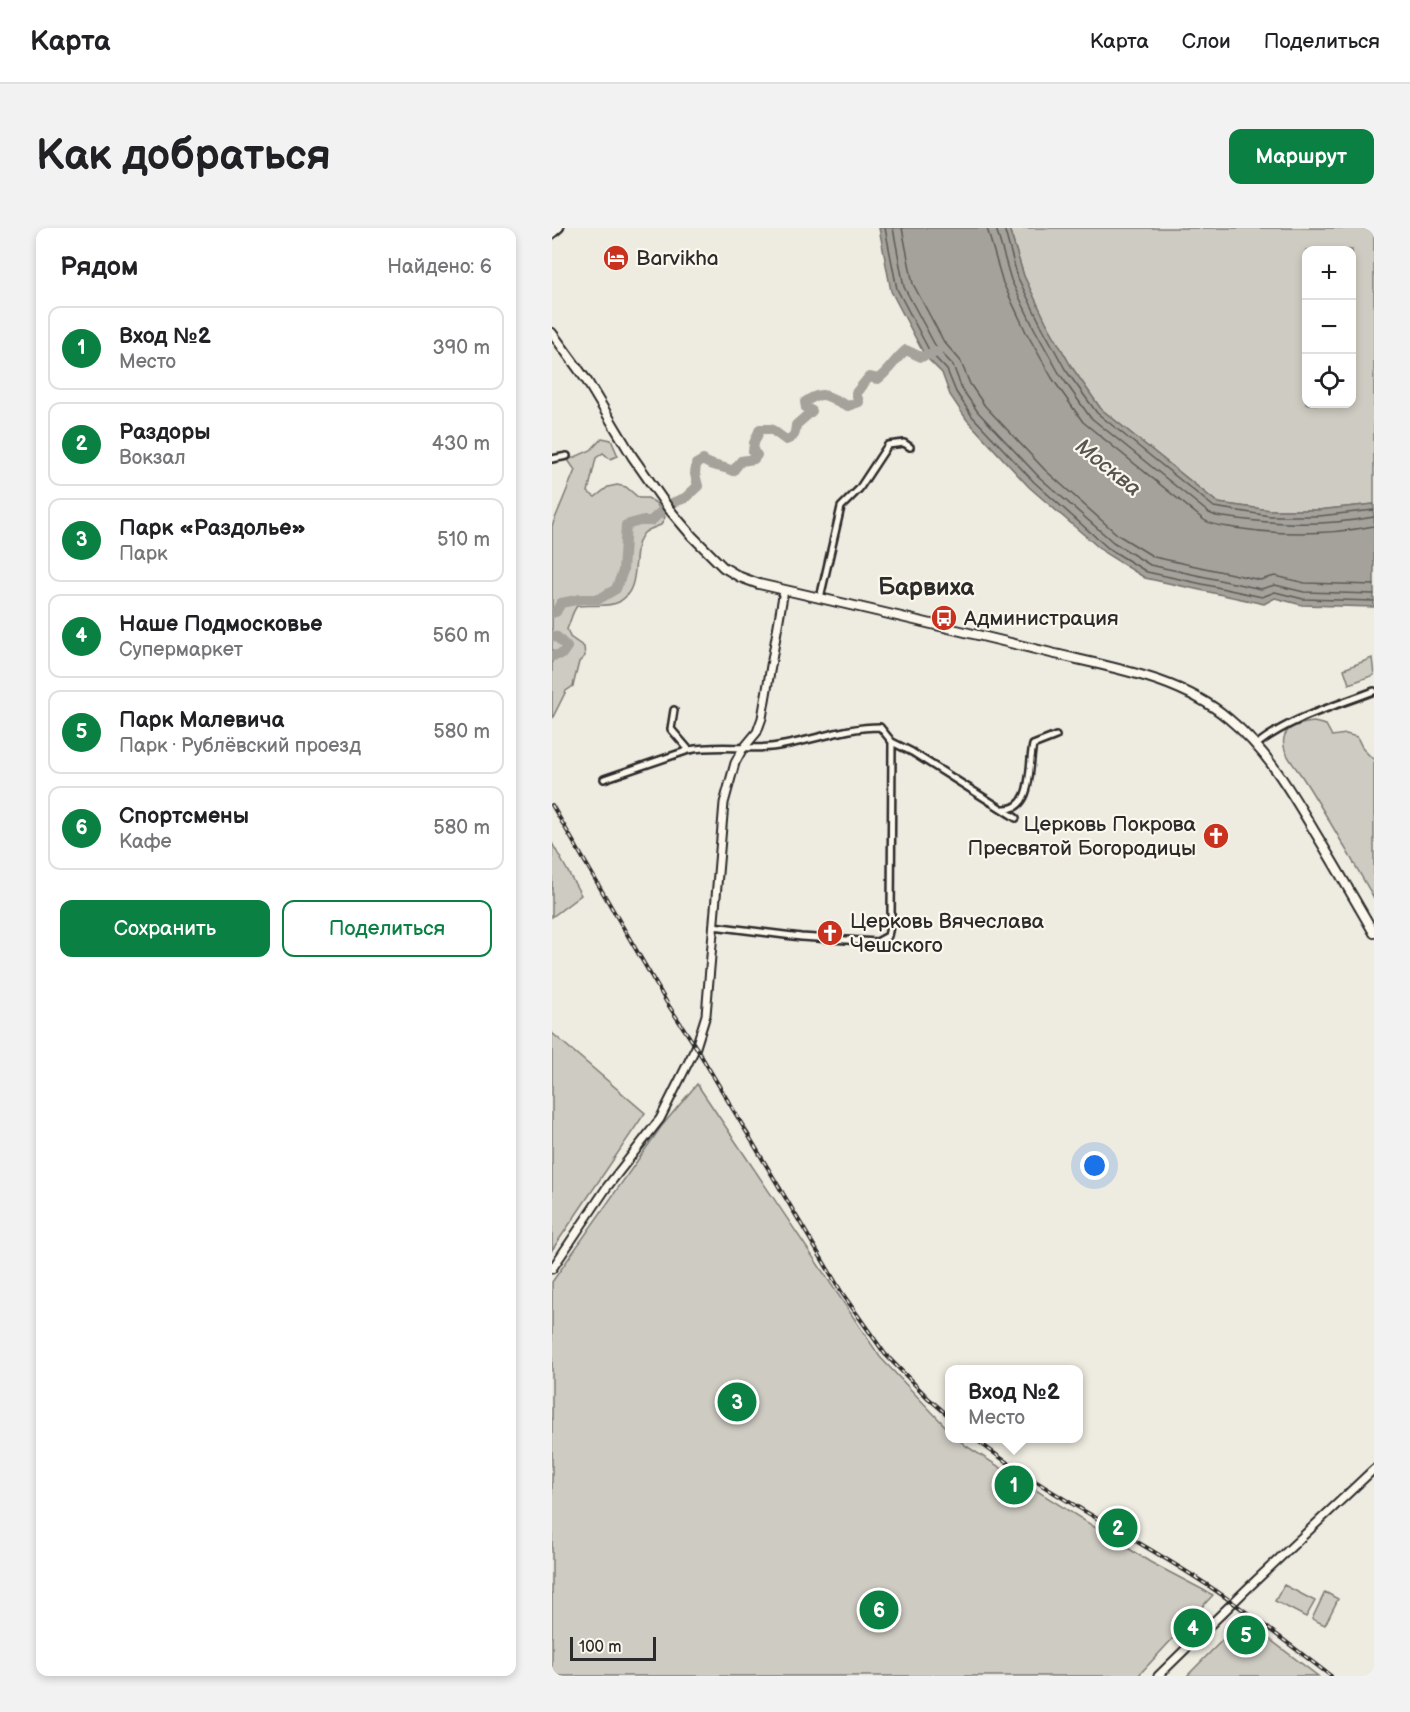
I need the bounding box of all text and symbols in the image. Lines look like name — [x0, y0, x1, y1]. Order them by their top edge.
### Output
text: Карта — [30, 25, 110, 58]
text: Карта — [1090, 29, 1149, 54]
text: Слои — [1182, 29, 1231, 54]
text: Поделиться — [1264, 29, 1380, 54]
button: Маршрут — [1229, 129, 1374, 184]
text: Как добраться — [36, 131, 331, 182]
hotel icon: Barvikha — [601, 243, 631, 273]
place label: Barvikha — [636, 246, 719, 271]
map controls — [1302, 246, 1356, 408]
button: + — [1302, 246, 1356, 300]
text: Рядом — [60, 252, 138, 283]
text: Найдено: 6 — [387, 255, 492, 279]
button: − — [1302, 300, 1356, 354]
text: Вход №2 — [119, 323, 211, 350]
text: 1 — [77, 336, 86, 360]
text: 390 m — [432, 336, 490, 360]
text: Место — [119, 350, 176, 374]
button: locate — [1302, 354, 1356, 408]
text: Раздоры — [119, 419, 211, 446]
text: 2 — [76, 432, 87, 456]
text: 430 m — [432, 432, 490, 456]
water label: Москва — [1070, 433, 1146, 503]
text: Вокзал — [119, 446, 186, 470]
text: Парк «Раздолье» — [119, 515, 306, 542]
text: 3 — [76, 528, 87, 552]
text: 510 m — [437, 528, 490, 552]
text: Парк — [119, 542, 168, 566]
district label: Барвиха — [878, 573, 975, 602]
bus stop icon: Администрация — [929, 603, 959, 633]
place label: Администрация — [963, 606, 1119, 631]
text: Наше Подмосковье — [119, 611, 322, 638]
text: 4 — [76, 624, 87, 648]
text: 560 m — [433, 624, 490, 648]
text: Супермаркет — [119, 638, 243, 662]
text: Парк Малевича — [119, 707, 284, 734]
text: 5 — [76, 720, 87, 744]
text: 580 m — [433, 720, 490, 744]
text: Парк · Рублёвский проезд — [119, 734, 361, 758]
text: Спортсмены — [119, 803, 249, 830]
place label: Церковь Покрова Пресвятой Богородицы — [967, 812, 1197, 861]
text: 6 — [75, 816, 88, 840]
text: 580 m — [433, 816, 490, 840]
church icon: Церковь Покрова Пресвятой Богородицы — [1201, 821, 1231, 851]
text: Кафе — [119, 830, 172, 854]
button: Сохранить — [60, 900, 270, 957]
button: Поделиться — [282, 900, 492, 957]
place label: Церковь Вячеслава Чешского — [850, 909, 1045, 958]
church icon: Церковь Вячеслава Чешского — [815, 918, 845, 948]
your location — [1080, 1151, 1109, 1180]
popup — [945, 1365, 1083, 1443]
text: Вход №2 — [968, 1379, 1060, 1406]
pin: 3 — [718, 1380, 756, 1424]
text: Место — [968, 1406, 1025, 1430]
pin: 1 — [994, 1462, 1034, 1508]
pin: 2 — [1098, 1506, 1138, 1550]
pin: 6 — [860, 1588, 898, 1632]
pin: 4 — [1174, 1606, 1212, 1650]
pin: 5 — [1226, 1612, 1266, 1658]
scale bar — [570, 1634, 656, 1662]
text: 100 m — [579, 1638, 622, 1657]

